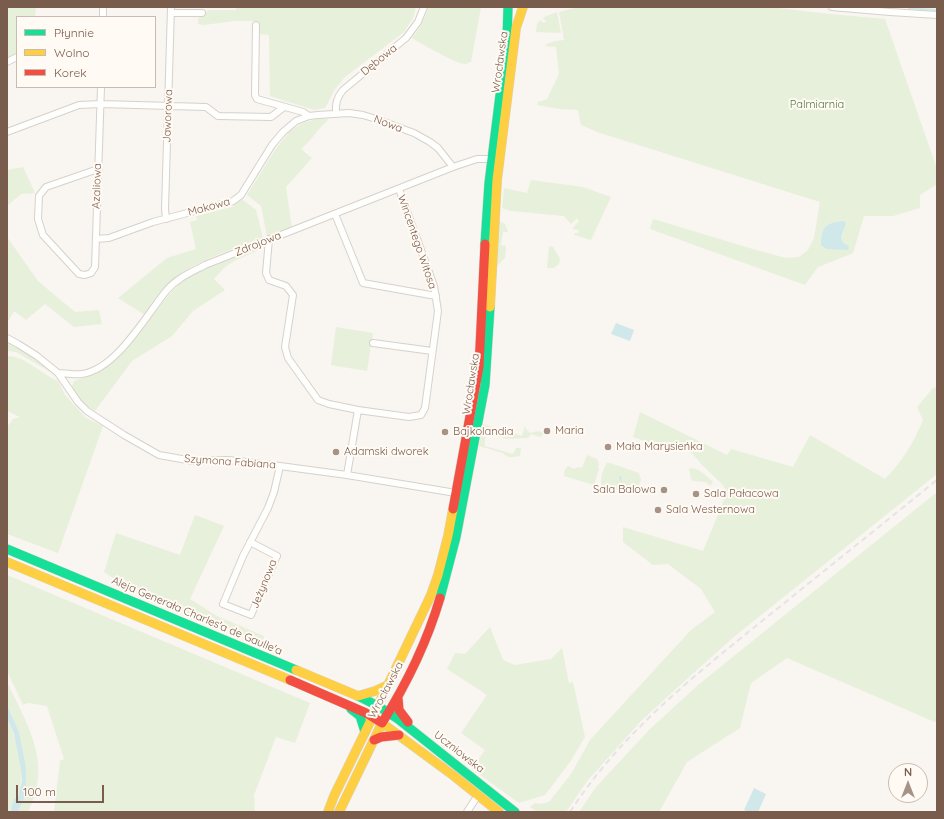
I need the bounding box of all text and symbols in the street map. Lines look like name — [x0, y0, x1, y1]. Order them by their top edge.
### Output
legend — [16, 16, 156, 88]
text: Płynnie — [54, 25, 94, 40]
street label: Wrocławska — [489, 30, 511, 94]
street label: Dębowa — [358, 41, 400, 79]
text: Wolno — [54, 45, 90, 60]
text: Korek — [54, 65, 87, 80]
street label: Jaworowa — [160, 89, 176, 143]
park label: Palmiarnia — [790, 98, 844, 112]
street label: Nowa — [372, 113, 404, 135]
street label: Azaliowa — [90, 163, 104, 209]
street label: Wincentego Witosa — [395, 193, 439, 291]
street label: Makowa — [187, 195, 231, 219]
street label: Zdrojowa — [233, 229, 283, 259]
street label: Wrocławska — [460, 352, 482, 416]
place label: Maria — [555, 424, 584, 438]
place label: Bajkolandia — [453, 425, 513, 439]
marker: Maria — [542, 426, 552, 436]
marker: Bajkolandia — [440, 427, 450, 437]
place label: Mała Marysieńka — [616, 440, 703, 454]
marker: Mała Marysieńka — [603, 442, 613, 452]
place label: Adamski dworek — [344, 445, 429, 459]
marker: Adamski dworek — [331, 447, 341, 457]
street label: Szymona Fabiana — [184, 452, 276, 472]
place label: Sala Balowa — [593, 483, 656, 497]
marker: Sala Balowa — [659, 485, 669, 495]
place label: Sala Pałacowa — [704, 487, 779, 501]
marker: Sala Pałacowa — [691, 489, 701, 499]
place label: Sala Westernowa — [666, 503, 755, 517]
marker: Sala Westernowa — [653, 505, 663, 515]
street label: Jeżynowa — [248, 557, 280, 611]
street label: Aleja Generała Charles'a de Gaulle'a — [110, 574, 284, 658]
street label: Wrocławska — [366, 660, 406, 720]
street label: Uczniowska — [431, 728, 487, 776]
north arrow — [888, 763, 928, 803]
text: N — [904, 765, 912, 779]
scale bar — [18, 777, 106, 803]
text: 100 m — [23, 784, 56, 799]

